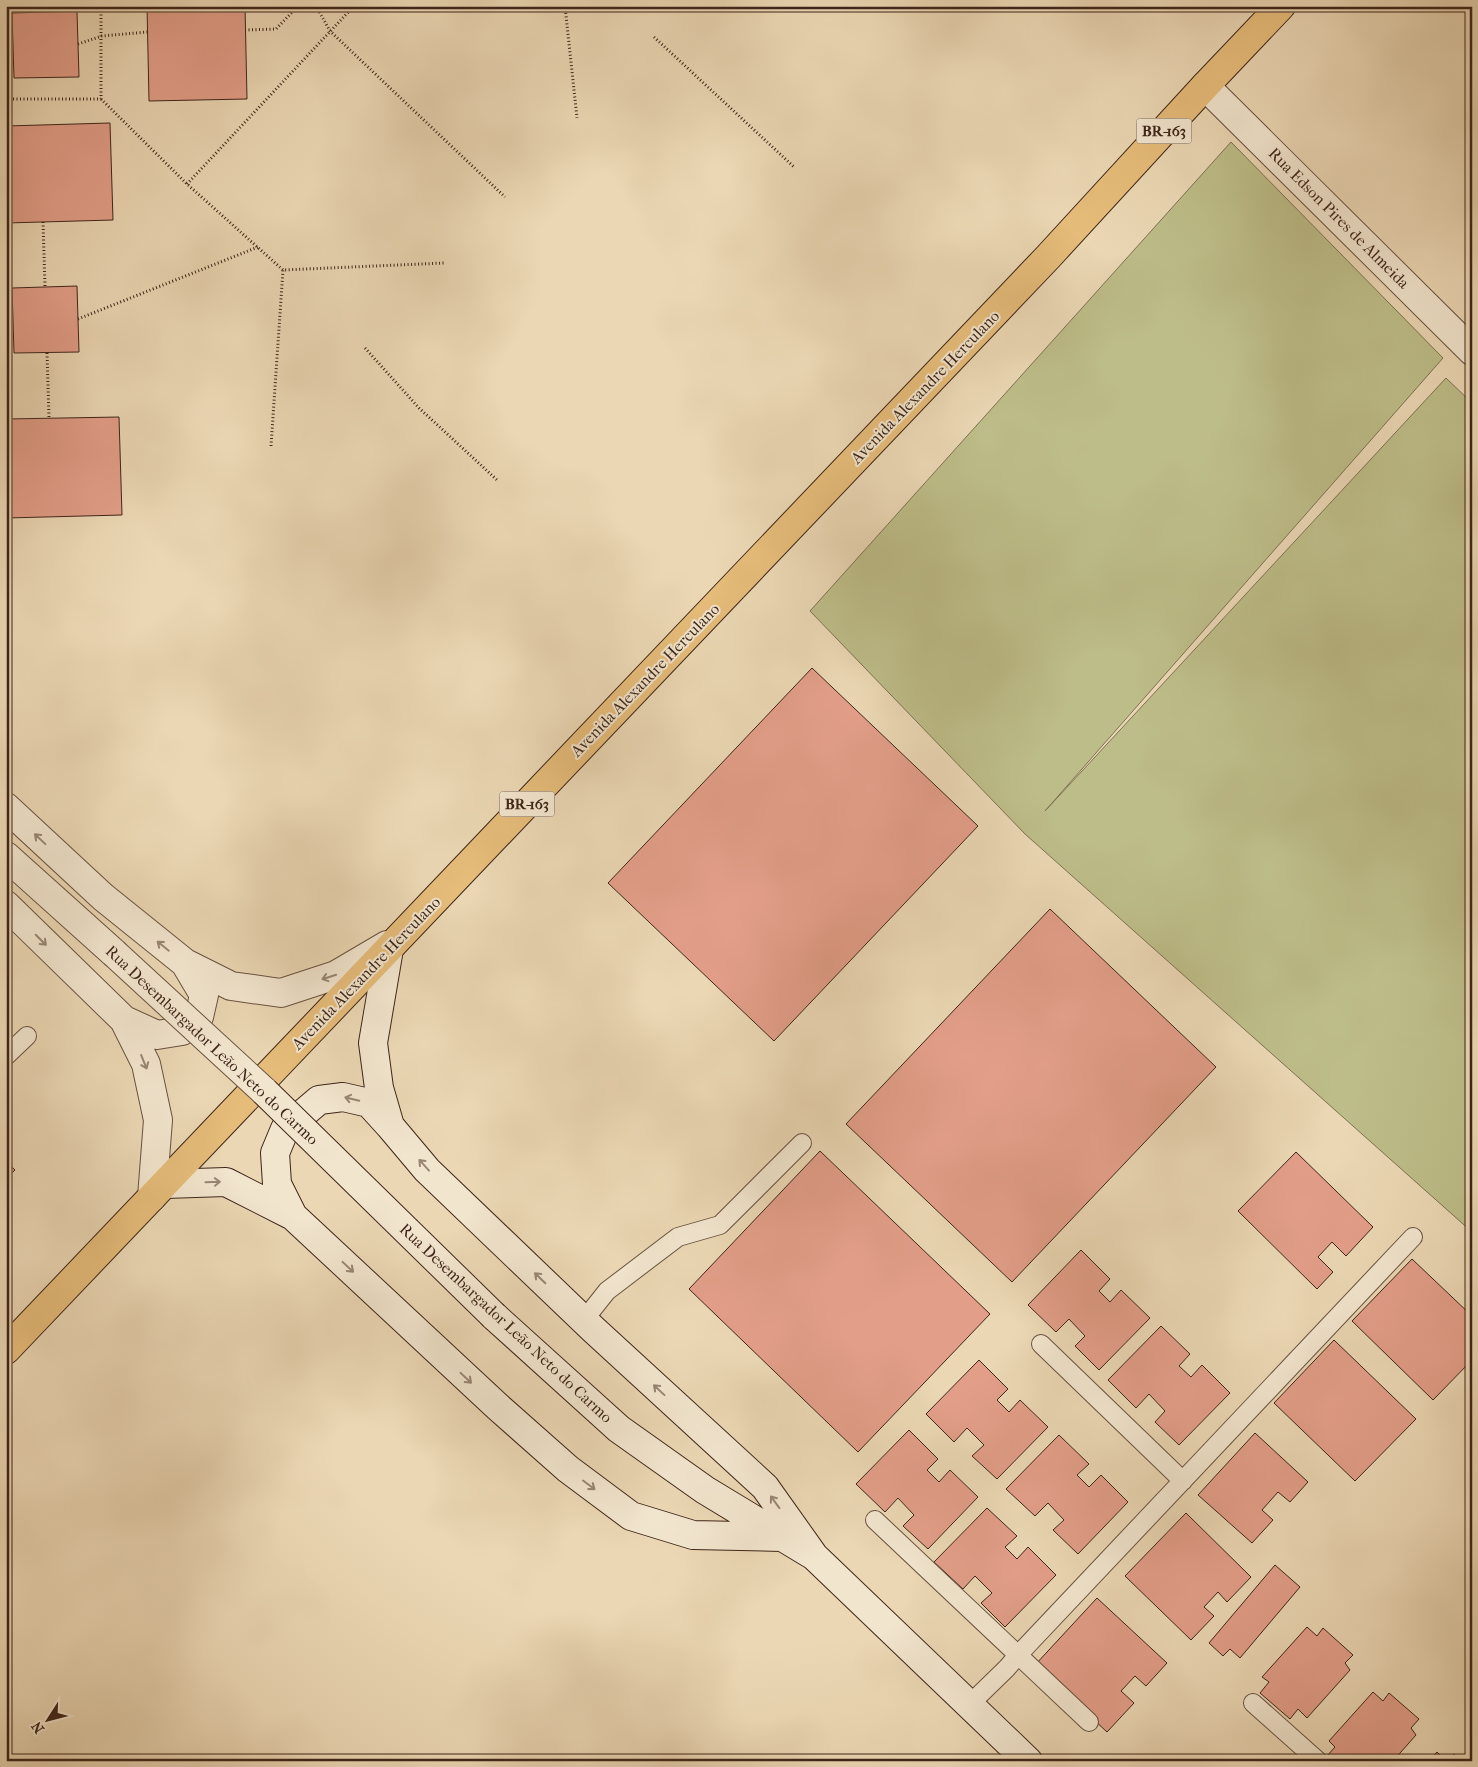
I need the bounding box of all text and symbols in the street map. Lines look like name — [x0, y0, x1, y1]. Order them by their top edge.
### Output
road number: BR-163 — [1136, 118, 1192, 144]
street label: Rua Edson Pires de Almeida — [1265, 144, 1414, 293]
street label: Avenida Alexandre Herculano — [846, 306, 1003, 468]
street label: Avenida Alexandre Herculano — [566, 599, 723, 761]
road number: BR-163 — [500, 792, 554, 816]
one-way arrow — [34, 833, 47, 845]
street label: Avenida Alexandre Herculano — [287, 892, 444, 1054]
one-way arrow — [35, 933, 47, 946]
one-way arrow — [157, 940, 170, 951]
street label: Rua Desembargador Leão Neto do Carmo — [102, 941, 322, 1149]
one-way arrow — [321, 973, 337, 983]
one-way arrow — [140, 1054, 150, 1069]
one-way arrow — [344, 1094, 360, 1103]
one-way arrow — [418, 1159, 429, 1172]
one-way arrow — [205, 1178, 221, 1187]
street label: Rua Desembargador Leão Neto do Carmo — [396, 1219, 616, 1427]
one-way arrow — [341, 1261, 354, 1273]
one-way arrow — [534, 1272, 547, 1284]
one-way arrow — [460, 1372, 473, 1384]
one-way arrow — [652, 1384, 665, 1396]
one-way arrow — [582, 1479, 595, 1490]
one-way arrow — [770, 1496, 781, 1509]
north arrow — [22, 1694, 72, 1744]
text: N — [28, 1718, 48, 1737]

